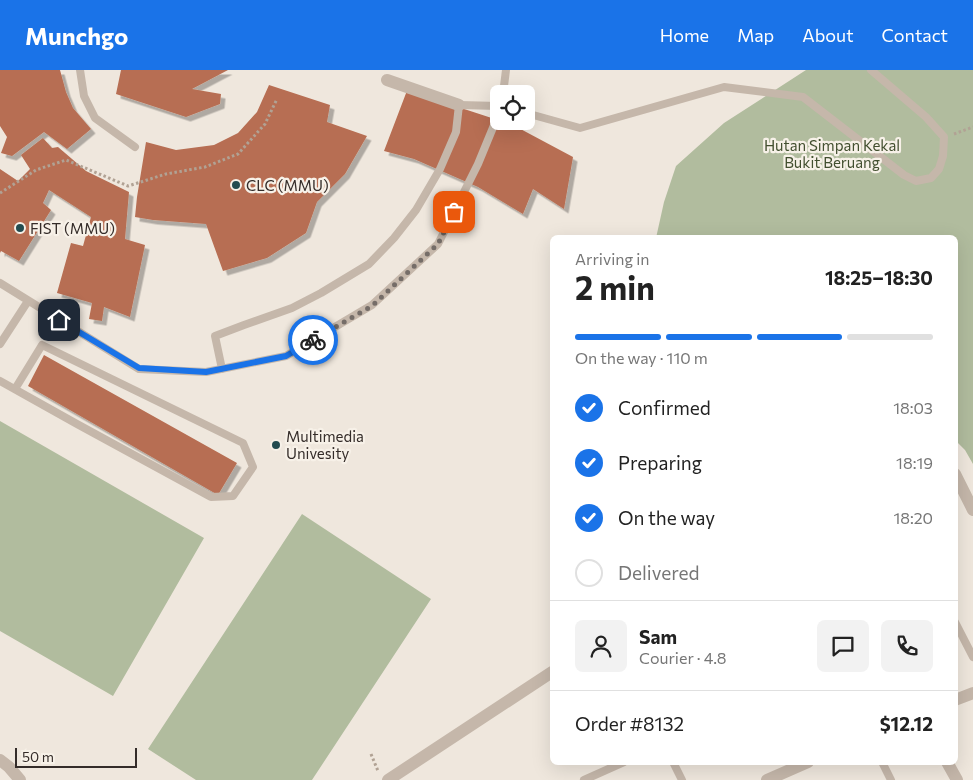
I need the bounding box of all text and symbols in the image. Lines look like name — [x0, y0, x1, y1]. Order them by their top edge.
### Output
text: Munchgo — [25, 21, 128, 50]
text: Home — [660, 24, 709, 46]
text: Map — [737, 24, 774, 46]
text: About — [802, 24, 854, 46]
text: Contact — [882, 24, 948, 46]
map controls — [490, 85, 535, 130]
button: locate — [490, 85, 535, 130]
park label: Hutan Simpan Kekal Bukit Beruang — [764, 136, 900, 171]
place label: CLC (MMU) — [246, 176, 329, 194]
marker: CLC (MMU) — [230, 179, 242, 191]
pin — [433, 191, 475, 233]
icon: bag — [440, 198, 468, 226]
place label: FIST (MMU) — [30, 219, 115, 237]
marker: FIST (MMU) — [14, 222, 26, 234]
text: Arriving in — [575, 249, 649, 268]
text: 18:25–18:30 — [825, 266, 933, 289]
text: 2 min — [575, 267, 655, 307]
pin — [38, 299, 80, 341]
icon: home — [45, 306, 73, 334]
courier — [288, 315, 338, 365]
icon: bike — [299, 326, 327, 354]
text: On the way · 110 m — [575, 348, 708, 367]
icon: check — [575, 394, 603, 422]
text: Confirmed — [618, 396, 711, 419]
text: 18:03 — [893, 398, 933, 417]
place label: Multimedia Univesity — [286, 427, 364, 462]
marker: Multimedia Univesity — [270, 439, 282, 451]
icon: check — [575, 449, 603, 477]
text: Preparing — [618, 451, 702, 474]
text: 18:19 — [896, 453, 933, 472]
icon: check — [575, 504, 603, 532]
text: On the way — [618, 506, 715, 529]
text: 18:20 — [893, 508, 933, 527]
text: Delivered — [618, 561, 699, 584]
button: person — [575, 620, 627, 672]
button: chat — [817, 620, 869, 672]
button: phone — [881, 620, 933, 672]
text: Sam — [639, 625, 677, 648]
text: Courier · 4.8 — [639, 648, 726, 667]
text: Order #8132 — [575, 712, 684, 735]
text: $12.12 — [880, 712, 933, 735]
scale bar — [15, 745, 138, 768]
text: 50 m — [22, 748, 54, 765]

